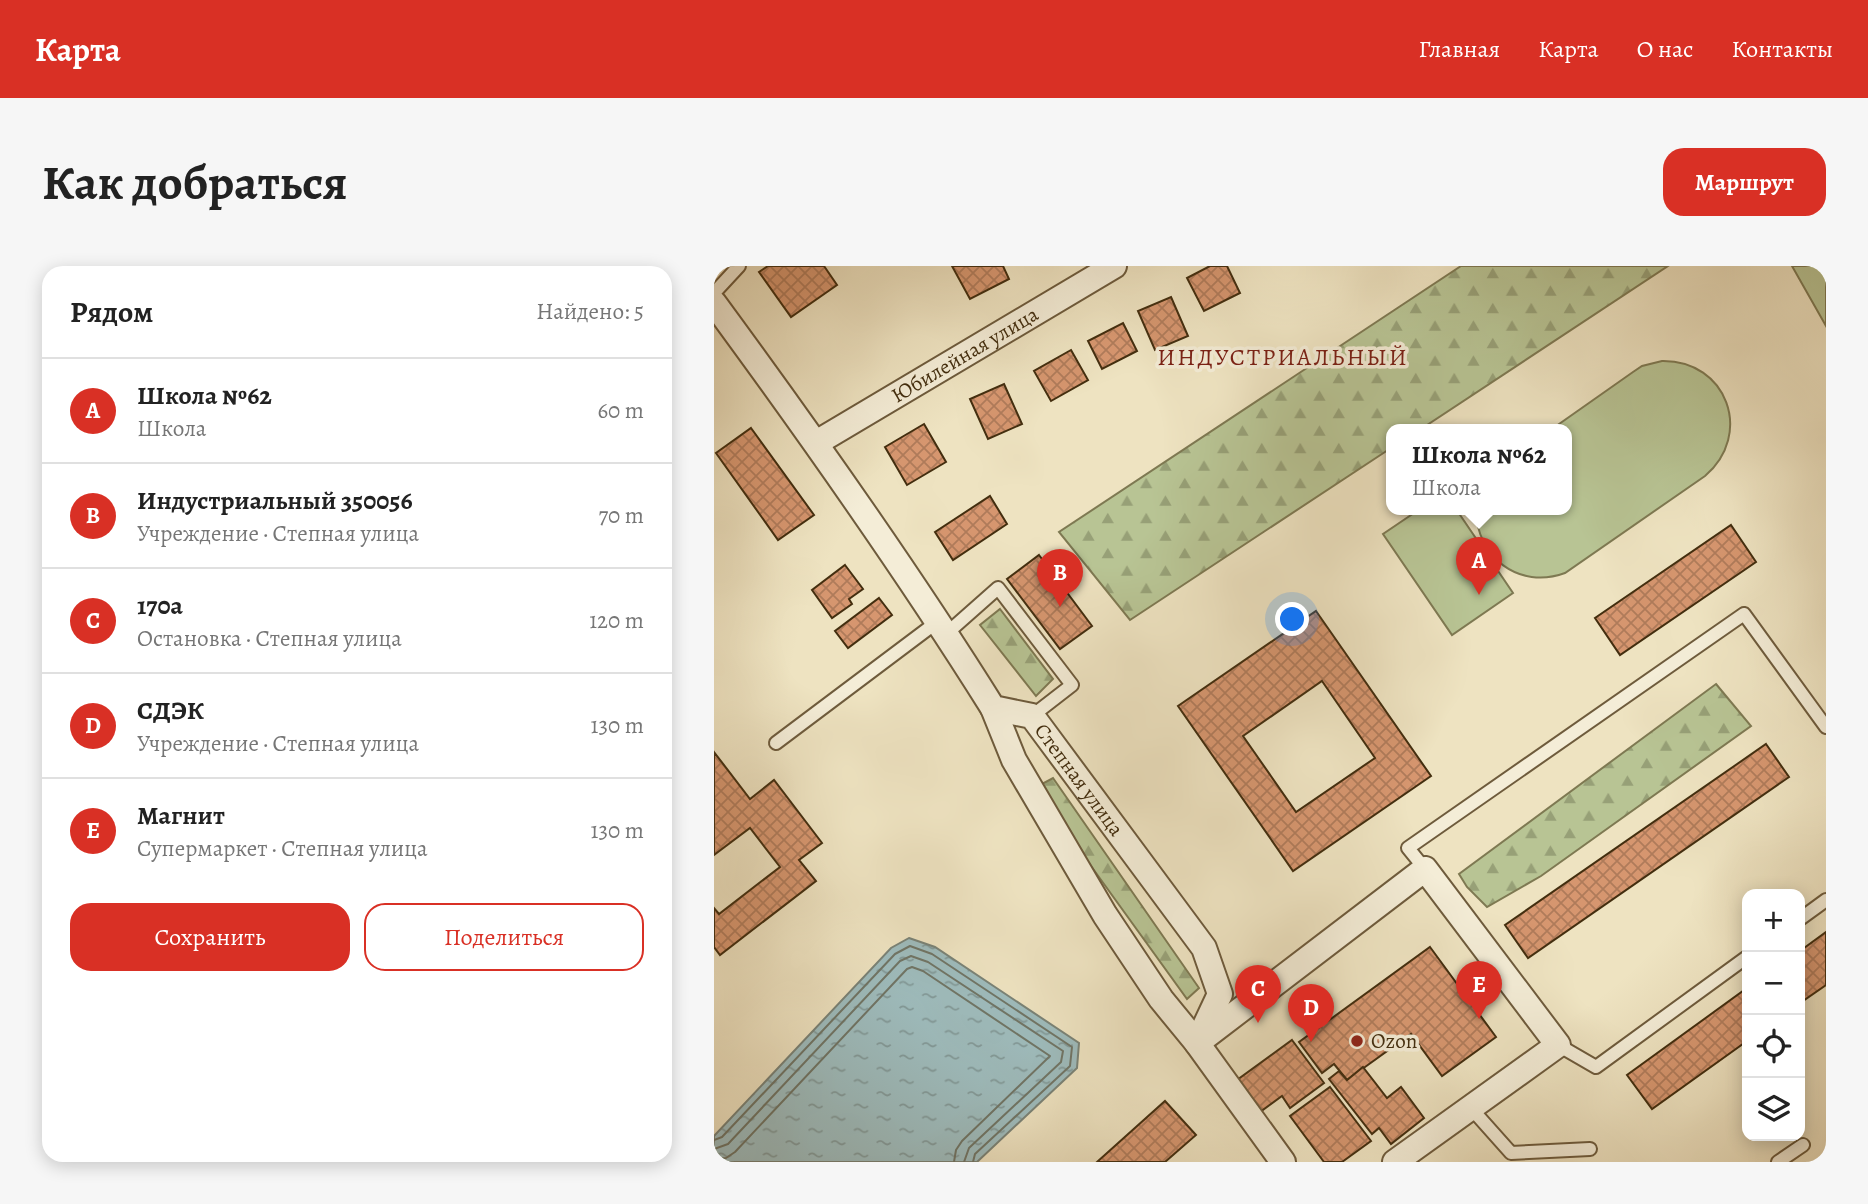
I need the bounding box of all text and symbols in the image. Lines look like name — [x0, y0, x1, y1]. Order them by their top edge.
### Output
text: Карта — [35, 27, 121, 72]
text: Главная — [1419, 33, 1500, 65]
text: Карта — [1538, 33, 1599, 65]
text: О нас — [1637, 33, 1693, 65]
text: Контакты — [1731, 33, 1833, 65]
button: Маршрут — [1663, 148, 1826, 216]
text: Как добраться — [42, 149, 348, 216]
text: Рядом — [70, 292, 153, 332]
text: Найдено: 5 — [536, 296, 644, 327]
street label: Юбилейная улица — [886, 300, 1044, 409]
district label: ИНДУСТРИАЛЬНЫЙ — [1157, 341, 1409, 373]
text: Школа №62 — [137, 378, 272, 413]
text: A — [86, 395, 100, 426]
text: 60 m — [597, 395, 644, 426]
text: Школа — [137, 413, 206, 444]
popup — [1386, 424, 1572, 515]
text: Школа №62 — [1412, 437, 1546, 472]
text: Школа — [1412, 472, 1481, 503]
text: Индустриальный 350056 — [137, 483, 413, 518]
text: B — [86, 500, 100, 531]
text: 70 m — [598, 500, 644, 531]
text: Учреждение · Степная улица — [137, 518, 419, 549]
pin: A — [1456, 537, 1502, 595]
pin: B — [1037, 549, 1083, 607]
text: 170а — [137, 588, 183, 623]
your location — [1275, 602, 1309, 636]
text: C — [86, 605, 100, 636]
text: 120 m — [589, 605, 644, 636]
text: Остановка · Степная улица — [137, 623, 402, 654]
text: СДЭК — [137, 693, 204, 728]
text: D — [85, 710, 101, 741]
text: 130 m — [591, 710, 644, 741]
street label: Степная улица — [1028, 718, 1131, 842]
text: Учреждение · Степная улица — [137, 728, 419, 759]
text: Магнит — [137, 798, 225, 833]
text: E — [86, 815, 100, 846]
text: 130 m — [591, 815, 644, 846]
text: Супермаркет · Степная улица — [137, 833, 428, 864]
map controls — [1742, 889, 1805, 1141]
button: + — [1742, 889, 1805, 952]
button: Сохранить — [70, 903, 350, 971]
button: Поделиться — [364, 903, 644, 971]
button: − — [1742, 952, 1805, 1015]
pin: E — [1456, 961, 1502, 1019]
pin: C — [1235, 965, 1281, 1023]
pin: D — [1288, 984, 1334, 1042]
button: locate — [1742, 1015, 1805, 1078]
place label: Ozon — [1371, 1027, 1417, 1055]
marker: Ozon — [1349, 1033, 1365, 1049]
button: layers — [1742, 1078, 1805, 1141]

